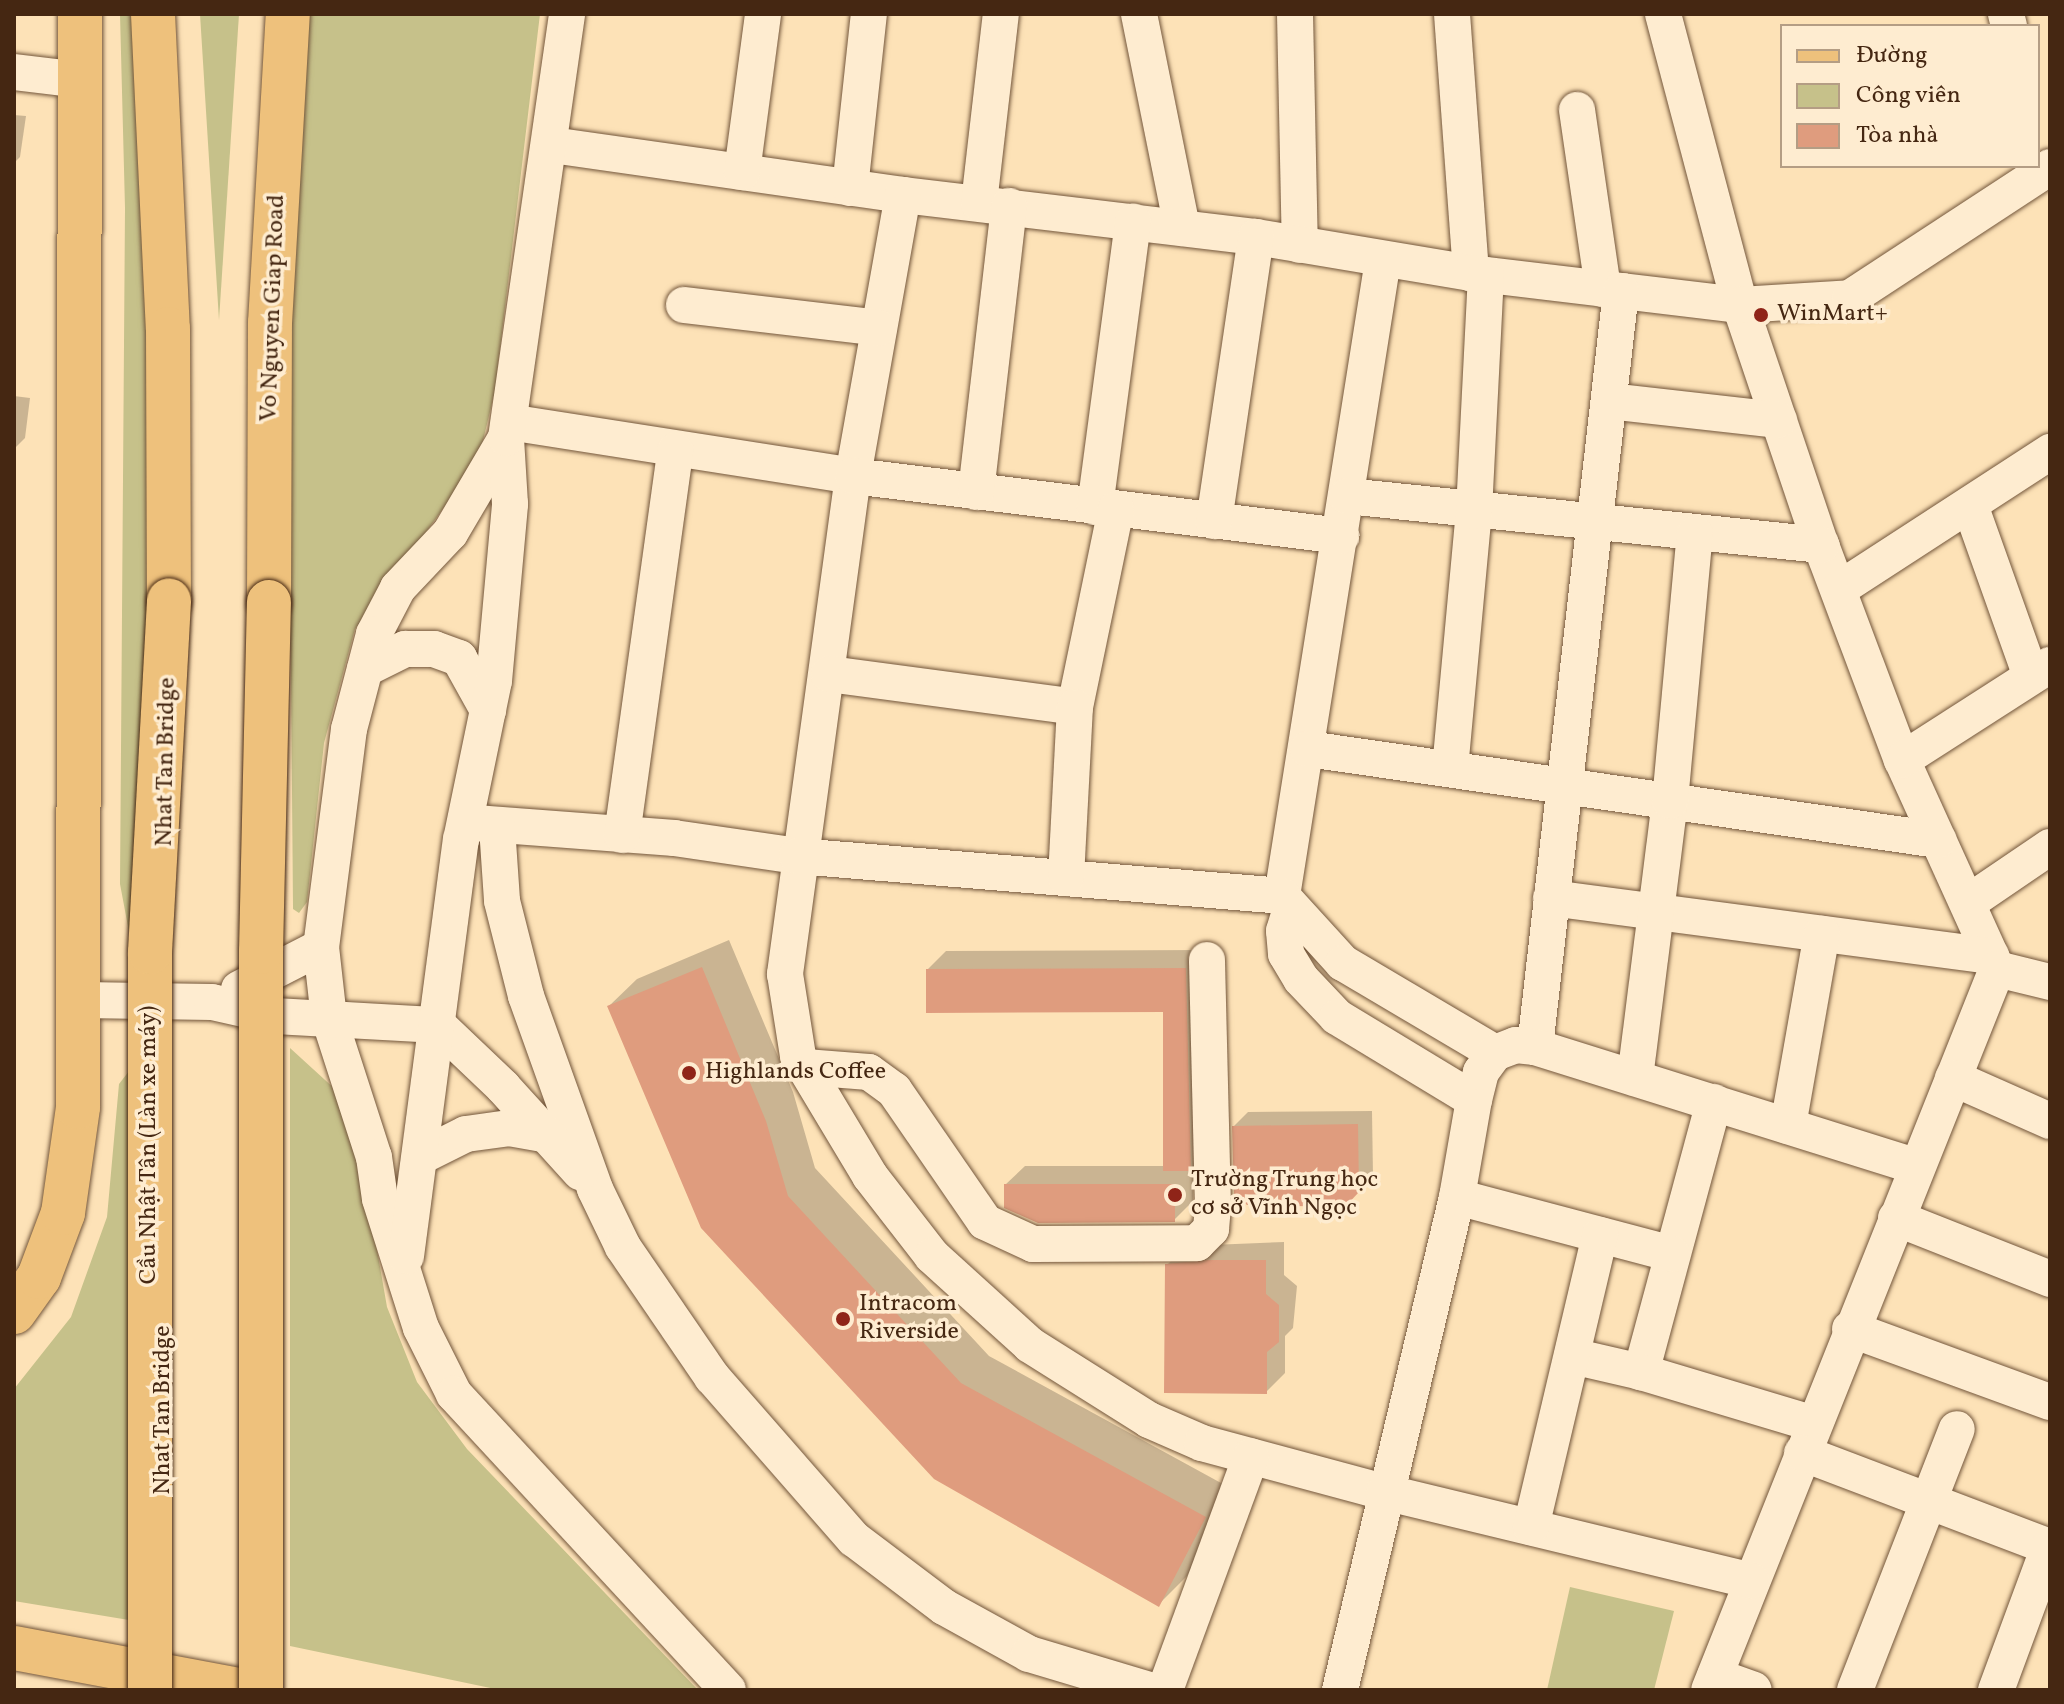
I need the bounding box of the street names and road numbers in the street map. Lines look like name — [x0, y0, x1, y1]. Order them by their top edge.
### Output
street label: Vo Nguyen Giap Road — [256, 194, 292, 422]
street label: Nhat Tan Bridge — [151, 677, 183, 847]
street label: Cầu Nhật Tân (Làn xe máy) — [136, 1005, 164, 1285]
street label: Nhat Tan Bridge — [150, 1325, 178, 1495]

